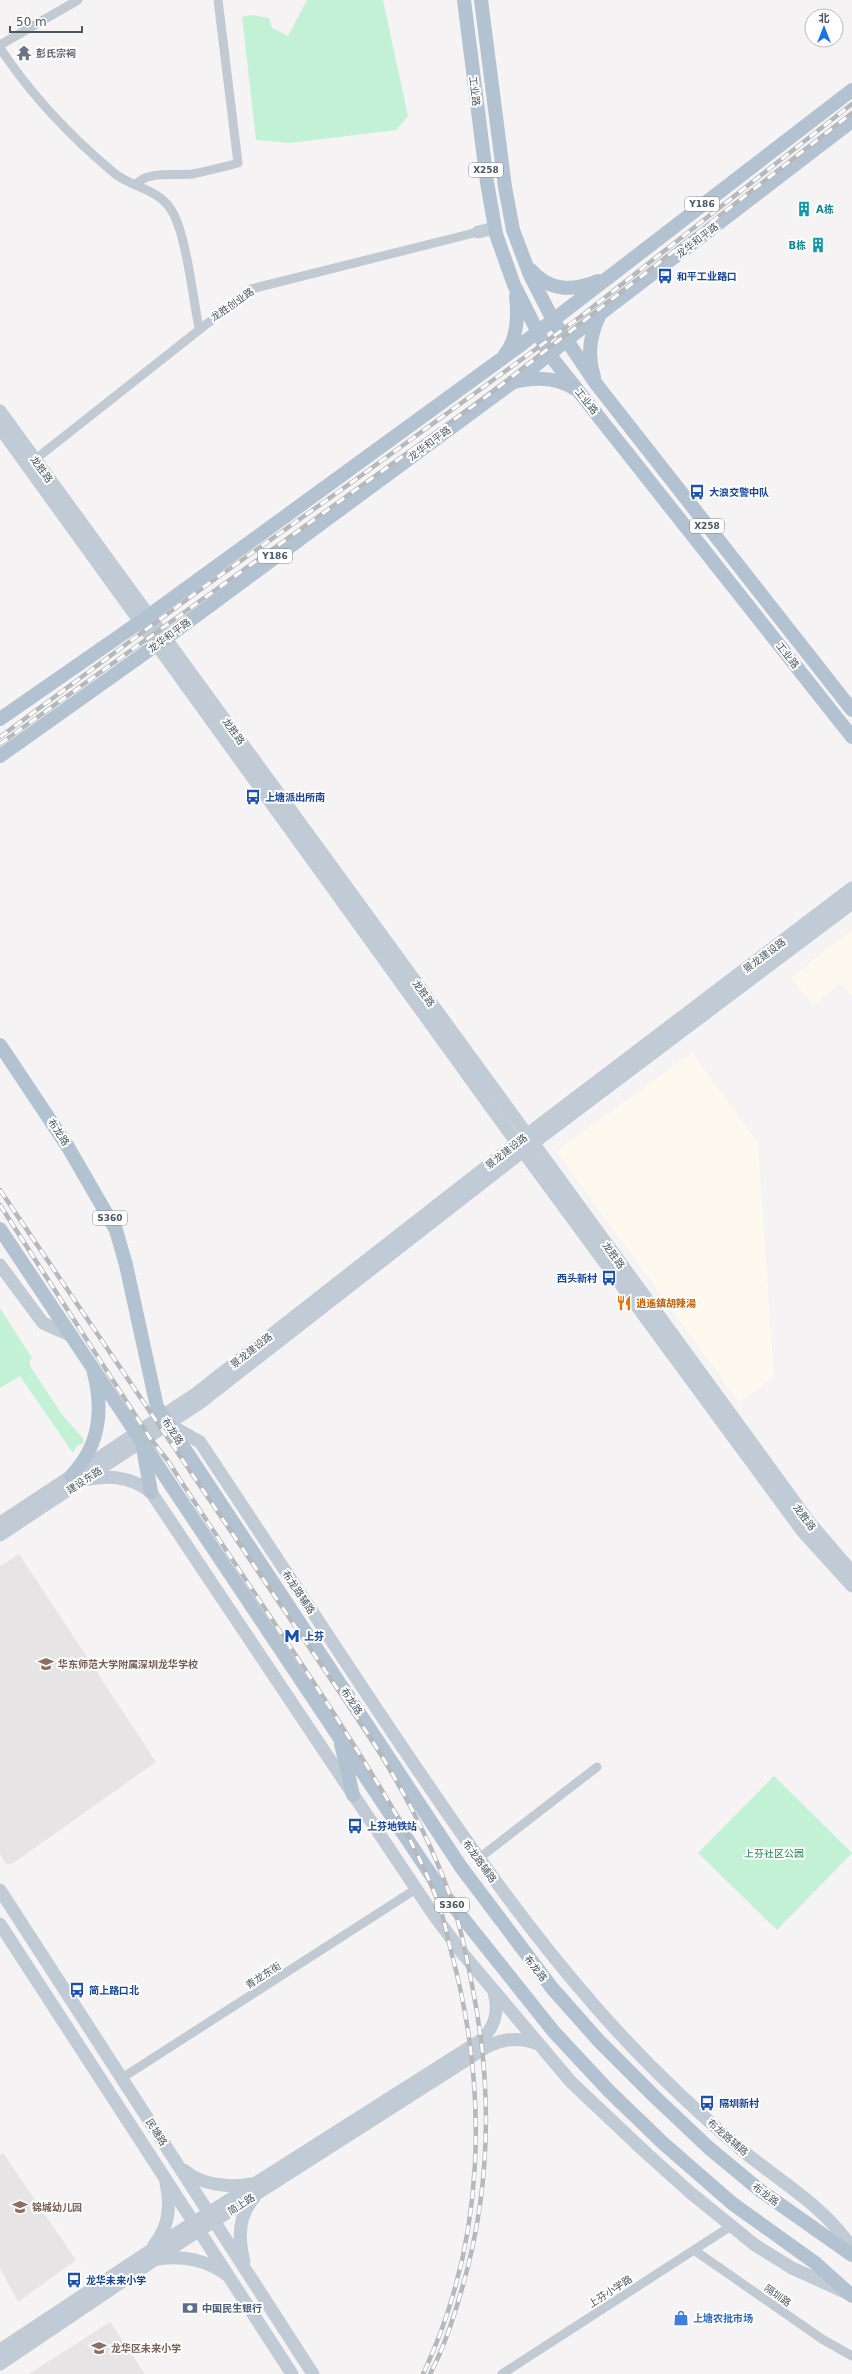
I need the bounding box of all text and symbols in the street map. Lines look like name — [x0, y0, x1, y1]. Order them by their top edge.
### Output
scale bar — [10, 8, 82, 34]
north arrow — [804, 8, 844, 48]
text: 北 — [819, 12, 830, 25]
text: 50 m — [16, 15, 47, 29]
temple icon: 彭氏宗祠 — [15, 44, 33, 62]
place label: 彭氏宗祠 — [36, 48, 76, 59]
street label: 工业路 — [467, 76, 482, 107]
road number: X258 — [469, 163, 503, 177]
road number: Y186 — [685, 197, 719, 211]
building icon: A栋 — [795, 200, 813, 218]
place label: A栋 — [816, 203, 834, 215]
street label: 龙华和平路 — [674, 221, 720, 260]
building icon: B栋 — [809, 236, 827, 254]
place label: B栋 — [788, 239, 806, 251]
bus stop icon: 和平工业路口 — [656, 267, 674, 285]
place label: 和平工业路口 — [677, 271, 737, 282]
street label: 龙胜创业路 — [209, 286, 256, 323]
street label: 工业路 — [573, 386, 600, 416]
street label: 龙华和平路 — [406, 424, 453, 463]
street label: 龙胜路 — [28, 454, 55, 485]
bus stop icon: 大浪交警中队 — [688, 483, 706, 501]
place label: 大浪交警中队 — [709, 487, 769, 498]
road number: X258 — [690, 519, 724, 533]
road number: Y186 — [258, 549, 292, 563]
street label: 龙华和平路 — [146, 616, 193, 655]
street label: 工业路 — [774, 640, 801, 671]
street label: 龙胜路 — [220, 716, 247, 747]
bus stop icon: 上塘派出所南 — [244, 788, 262, 806]
place label: 上塘派出所南 — [265, 791, 325, 803]
street label: 景龙建设路 — [741, 936, 788, 975]
street label: 龙胜路 — [410, 978, 437, 1009]
street label: 布龙路 — [46, 1117, 72, 1148]
street label: 景龙建设路 — [483, 1132, 529, 1171]
road number: S360 — [93, 1211, 127, 1225]
street label: 龙胜路 — [600, 1240, 627, 1271]
bus stop icon: 西头新村 — [600, 1269, 618, 1287]
place label: 西头新村 — [557, 1272, 597, 1284]
restaurant icon: 逍遙鎮胡辣湯 — [615, 1294, 633, 1312]
place label: 逍遙鎮胡辣湯 — [636, 1297, 696, 1309]
street label: 景龙建设路 — [228, 1331, 274, 1370]
street label: 布龙路 — [160, 1416, 186, 1447]
street label: 建设东路 — [65, 1465, 104, 1496]
street label: 龙胜路 — [791, 1502, 818, 1533]
street label: 布龙路辅路 — [280, 1568, 317, 1616]
metro station icon: 上芬 — [283, 1627, 301, 1645]
place label: 上芬 — [304, 1631, 324, 1642]
school or university icon: 华东师范大学附属深圳龙华学校 — [37, 1655, 55, 1673]
place label: 华东师范大学附属深圳龙华学校 — [58, 1658, 198, 1670]
street label: 布龙路 — [339, 1686, 365, 1717]
bus stop icon: 上芬地铁站 — [346, 1817, 364, 1835]
place label: 上芬地铁站 — [367, 1821, 417, 1832]
street label: 布龙路辅路 — [460, 1838, 499, 1885]
park label: 上芬社区公园 — [744, 1848, 804, 1859]
road number: S360 — [435, 1898, 469, 1912]
street label: 布龙路 — [522, 1953, 549, 1984]
street label: 青龙东街 — [244, 1960, 283, 1991]
bus stop icon: 简上路口北 — [68, 1981, 86, 1999]
place label: 简上路口北 — [89, 1985, 139, 1996]
bus stop icon: 隔圳新村 — [698, 2094, 716, 2112]
place label: 隔圳新村 — [719, 2097, 759, 2109]
street label: 民塘路 — [144, 2117, 169, 2148]
street label: 布龙路辅路 — [705, 2117, 750, 2158]
street label: 布龙路 — [750, 2181, 781, 2208]
street label: 简上路 — [226, 2192, 257, 2217]
school or university icon: 锦城幼儿园 — [11, 2198, 29, 2216]
place label: 锦城幼儿园 — [32, 2201, 82, 2213]
bus stop icon: 龙华未来小学 — [65, 2271, 83, 2289]
street label: 上芬小学路 — [586, 2273, 634, 2310]
place label: 龙华未来小学 — [86, 2274, 146, 2286]
street label: 隔圳路 — [762, 2282, 793, 2309]
bank icon: 中国民生银行 — [181, 2299, 199, 2317]
place label: 中国民生银行 — [202, 2303, 262, 2314]
shop icon: 上塘农批市场 — [672, 2309, 690, 2327]
place label: 上塘农批市场 — [693, 2312, 753, 2324]
school or university icon: 龙华区未来小学 — [90, 2339, 108, 2357]
place label: 龙华区未来小学 — [111, 2342, 181, 2354]

